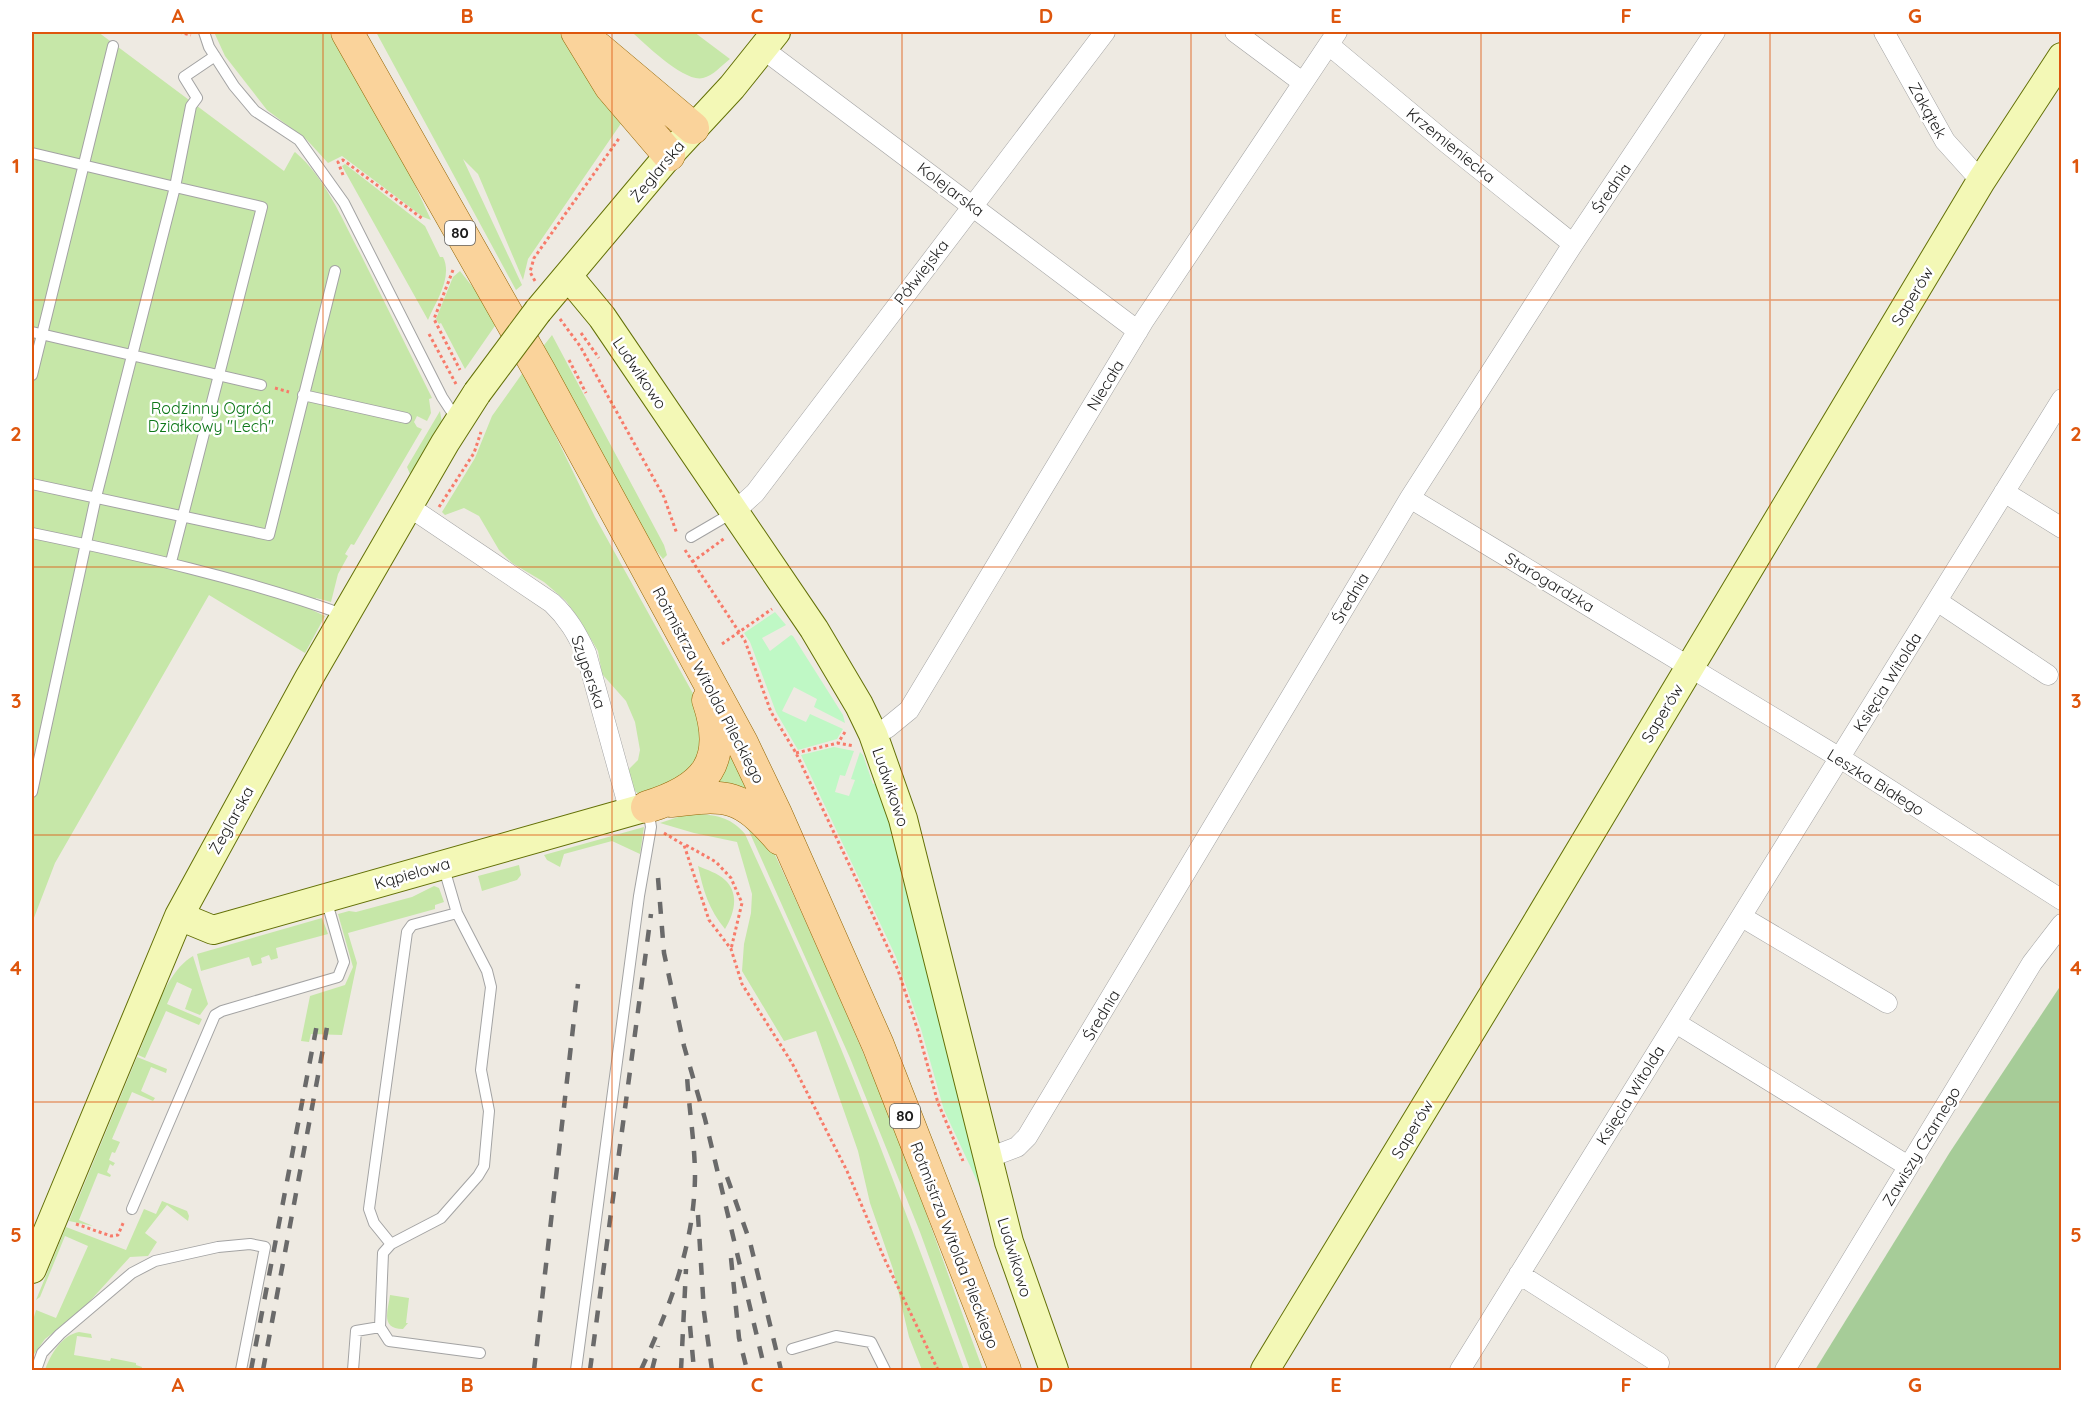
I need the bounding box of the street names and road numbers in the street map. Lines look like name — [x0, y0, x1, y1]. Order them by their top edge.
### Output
street label: Zakątek — [1904, 78, 1952, 142]
street label: Krzemieniecka — [1402, 103, 1500, 187]
street label: Żeglarska — [625, 136, 689, 206]
street label: Kolejarska — [914, 157, 988, 221]
street label: Średnia — [1587, 159, 1635, 217]
road number: 80 — [445, 221, 475, 245]
street label: Półwiejska — [889, 235, 953, 309]
street label: Saperów — [1887, 263, 1937, 329]
street label: Ludwikowo — [609, 333, 671, 413]
street label: Niecała — [1082, 356, 1128, 414]
street label: Starogardzka — [1502, 548, 1598, 616]
street label: Średnia — [1327, 569, 1373, 627]
street label: Rotmistrza Witolda Pileckiego — [649, 583, 769, 787]
street label: Księcia Witolda — [1849, 629, 1925, 735]
street label: Szyperska — [567, 633, 611, 711]
street label: Saperów — [1637, 680, 1687, 746]
street label: Leszka Białego — [1824, 744, 1928, 820]
street label: Ludwikowo — [868, 745, 914, 829]
street label: Żeglarska — [204, 783, 258, 857]
street label: Kąpielowa — [372, 853, 452, 893]
street label: Średnia — [1078, 986, 1124, 1044]
street label: Księcia Witolda — [1592, 1042, 1668, 1148]
street label: Zawiszy Czarnego — [1878, 1083, 1964, 1209]
street label: Saperów — [1387, 1096, 1437, 1162]
road number: 80 — [890, 1104, 920, 1128]
street label: Rotmistrza Witolda Pileckiego — [906, 1139, 1004, 1351]
street label: Ludwikowo — [993, 1215, 1037, 1299]

